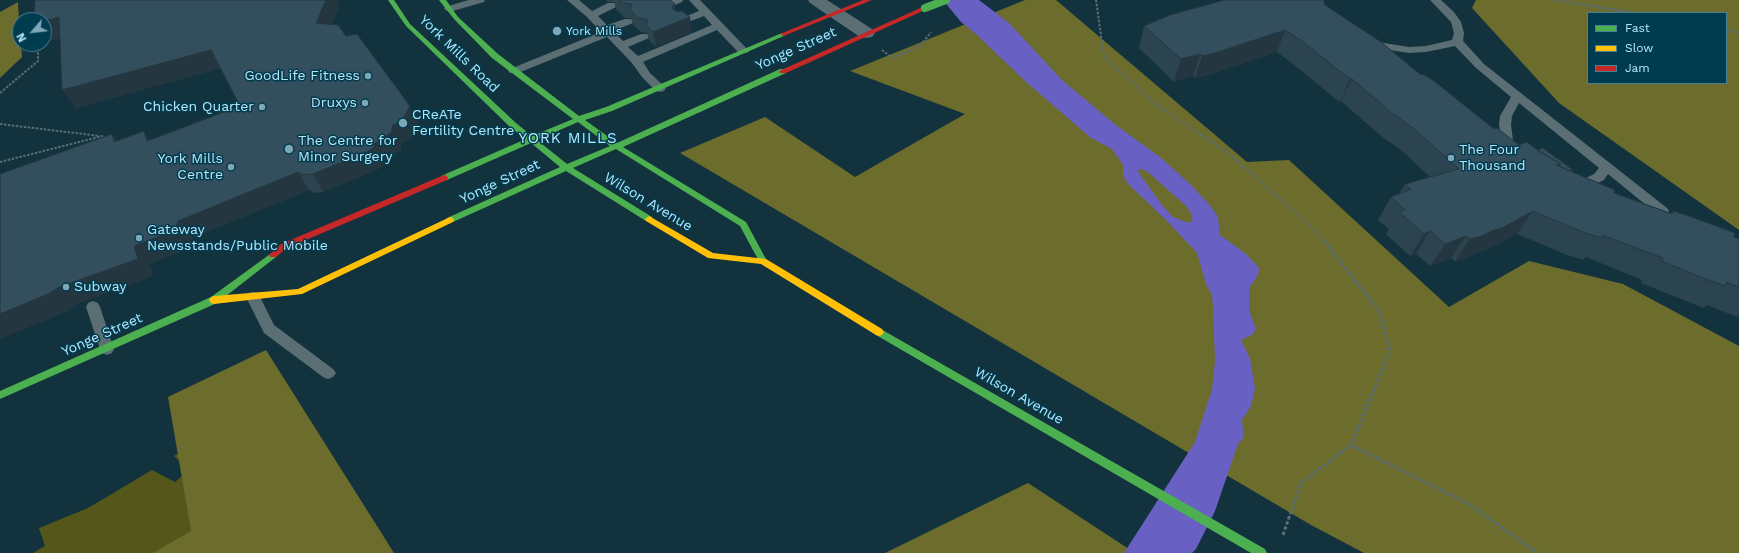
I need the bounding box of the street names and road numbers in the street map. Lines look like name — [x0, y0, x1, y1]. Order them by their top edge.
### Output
street label: York Mills Road — [416, 12, 502, 96]
street label: Yonge Street — [753, 24, 839, 74]
street label: Yonge Street — [457, 156, 543, 208]
street label: Wilson Avenue — [601, 169, 695, 235]
street label: Yonge Street — [59, 310, 145, 360]
street label: Wilson Avenue — [971, 364, 1067, 428]

